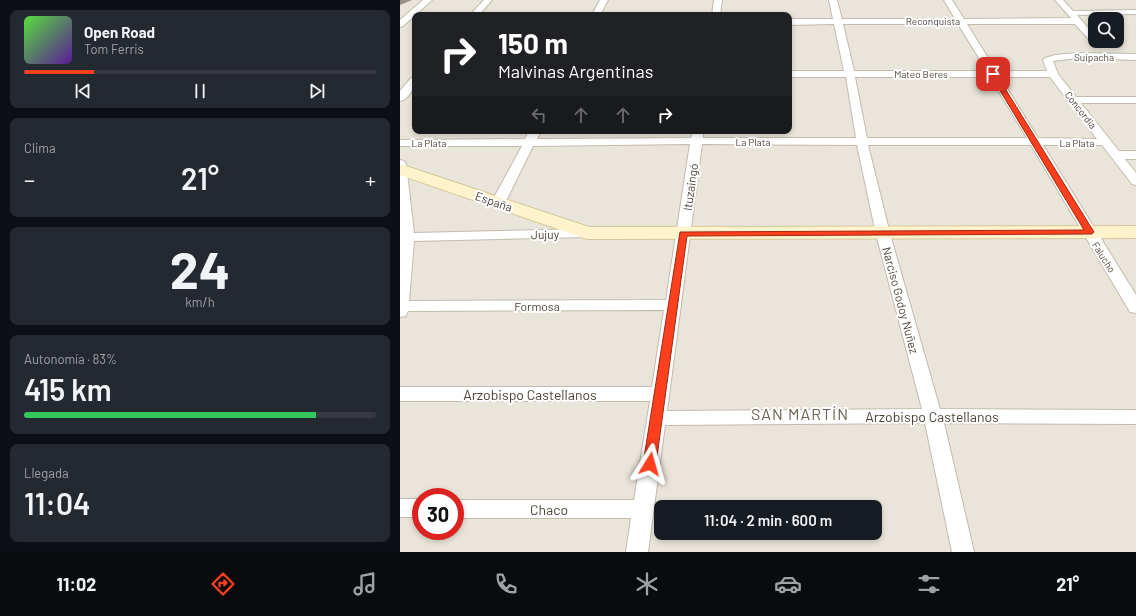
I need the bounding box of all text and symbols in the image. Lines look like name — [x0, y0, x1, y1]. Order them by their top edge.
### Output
map controls — [1088, 12, 1124, 48]
button: search — [1088, 12, 1124, 48]
street label: Reconquista — [906, 15, 960, 27]
text: Open Road — [84, 23, 155, 41]
text: 150 m — [498, 26, 568, 60]
icon: right — [432, 28, 484, 80]
text: Tom Ferris — [84, 41, 144, 57]
street label: Suipacha — [1074, 51, 1114, 63]
pin — [976, 57, 1010, 91]
text: Malvinas Argentinas — [498, 60, 653, 82]
icon: arrive — [982, 63, 1004, 85]
street label: Mateo Beres — [894, 68, 948, 80]
icon: previous — [72, 80, 94, 102]
icon: pause — [189, 80, 211, 102]
icon: next — [306, 80, 328, 102]
street label: Concordia — [1063, 89, 1099, 131]
icon: left — [528, 104, 550, 126]
icon: ahead — [570, 104, 592, 126]
icon: ahead — [612, 104, 634, 126]
icon: right — [654, 104, 676, 126]
street label: La Plata — [736, 136, 770, 148]
street label: La Plata — [412, 137, 446, 149]
street label: La Plata — [1060, 137, 1094, 149]
text: Clima — [24, 140, 56, 156]
text: 21° — [181, 160, 219, 196]
street label: Ituzaingó — [680, 162, 700, 212]
text: − — [24, 166, 35, 192]
text: + — [365, 166, 376, 192]
street label: España — [474, 188, 514, 214]
street label: Jujuy — [531, 227, 560, 241]
text: 24 — [170, 237, 230, 299]
street label: Falucho — [1090, 239, 1118, 275]
street label: Narciso Godoy Nuñez — [880, 245, 922, 355]
text: km/h — [185, 294, 215, 310]
street label: Formosa — [514, 299, 560, 313]
text: Autonomía · 83% — [24, 351, 117, 367]
text: 415 km — [24, 371, 112, 407]
street label: Arzobispo Castellanos — [463, 386, 597, 403]
district label: SAN MARTÍN — [751, 404, 849, 423]
street label: Arzobispo Castellanos — [865, 408, 999, 425]
position arrow — [629, 443, 671, 485]
text: Llegada — [24, 465, 69, 481]
text: 11:04 — [24, 485, 91, 521]
speed limit sign: 30 — [412, 488, 464, 540]
street label: Chaco — [530, 501, 568, 518]
text: 11:04 · 2 min · 600 m — [704, 511, 832, 529]
icon: directions — [209, 570, 237, 598]
icon: music — [351, 570, 379, 598]
icon: phone — [492, 570, 520, 598]
icon: climate — [633, 570, 661, 598]
icon: car — [774, 570, 802, 598]
icon: filters — [915, 570, 943, 598]
text: 11:02 — [57, 573, 96, 595]
text: 21° — [1056, 573, 1079, 595]

